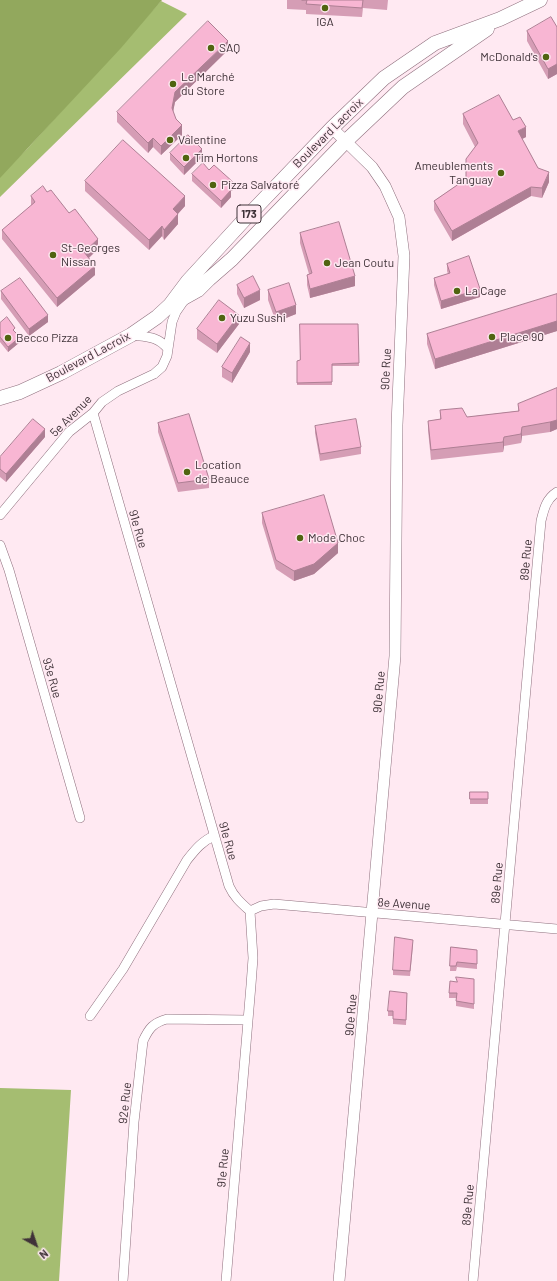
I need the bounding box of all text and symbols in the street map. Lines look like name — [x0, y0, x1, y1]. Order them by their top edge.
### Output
marker: IGA — [320, 3, 330, 13]
place label: IGA — [316, 15, 334, 29]
place label: SAQ — [219, 41, 240, 55]
marker: SAQ — [206, 43, 216, 53]
place label: McDonald's — [480, 50, 538, 64]
marker: McDonald's — [541, 52, 551, 62]
place label: Le Marché du Store — [181, 70, 235, 98]
marker: Le Marché du Store — [168, 79, 178, 89]
street label: Boulevard Lacroix — [290, 95, 366, 171]
place label: Valentine — [178, 133, 226, 147]
marker: Valentine — [165, 135, 175, 145]
place label: Tim Hortons — [194, 151, 258, 165]
marker: Tim Hortons — [181, 153, 191, 163]
place label: Ameublements Tanguay — [414, 159, 493, 187]
marker: Ameublements Tanguay — [496, 168, 506, 178]
place label: Pizza Salvatoré — [221, 178, 299, 192]
marker: Pizza Salvatoré — [208, 180, 218, 190]
road number: 173 — [237, 205, 261, 223]
place label: St-Georges Nissan — [61, 241, 120, 269]
marker: St-Georges Nissan — [48, 250, 58, 260]
place label: Jean Coutu — [335, 256, 394, 270]
marker: Jean Coutu — [322, 258, 332, 268]
place label: La Cage — [465, 284, 506, 298]
marker: La Cage — [452, 286, 462, 296]
place label: Yuzu Sushi — [230, 311, 286, 325]
marker: Yuzu Sushi — [217, 313, 227, 323]
street label: Boulevard Lacroix — [43, 329, 133, 385]
place label: Place 90 — [500, 330, 544, 344]
place label: Becco Pizza — [16, 331, 78, 345]
marker: Place 90 — [487, 332, 497, 342]
marker: Becco Pizza — [3, 333, 13, 343]
street label: 90e Rue — [378, 348, 394, 390]
street label: 5e Avenue — [47, 392, 95, 440]
place label: Location de Beauce — [195, 458, 249, 486]
marker: Location de Beauce — [182, 467, 192, 477]
street label: 91e Rue — [126, 508, 150, 550]
place label: Mode Choc — [308, 531, 365, 545]
marker: Mode Choc — [295, 533, 305, 543]
street label: 89e Rue — [517, 539, 535, 581]
street label: 93e Rue — [39, 656, 65, 700]
street label: 90e Rue — [370, 670, 388, 714]
street label: 91e Rue — [216, 820, 240, 862]
street label: 89e Rue — [488, 862, 506, 904]
street label: 8e Avenue — [377, 895, 431, 913]
street label: 90e Rue — [342, 993, 360, 1037]
street label: 92e Rue — [116, 1082, 134, 1124]
street label: 91e Rue — [214, 1148, 232, 1188]
street label: 89e Rue — [459, 1184, 477, 1226]
north arrow — [16, 1225, 56, 1265]
text: N — [37, 1247, 51, 1262]

